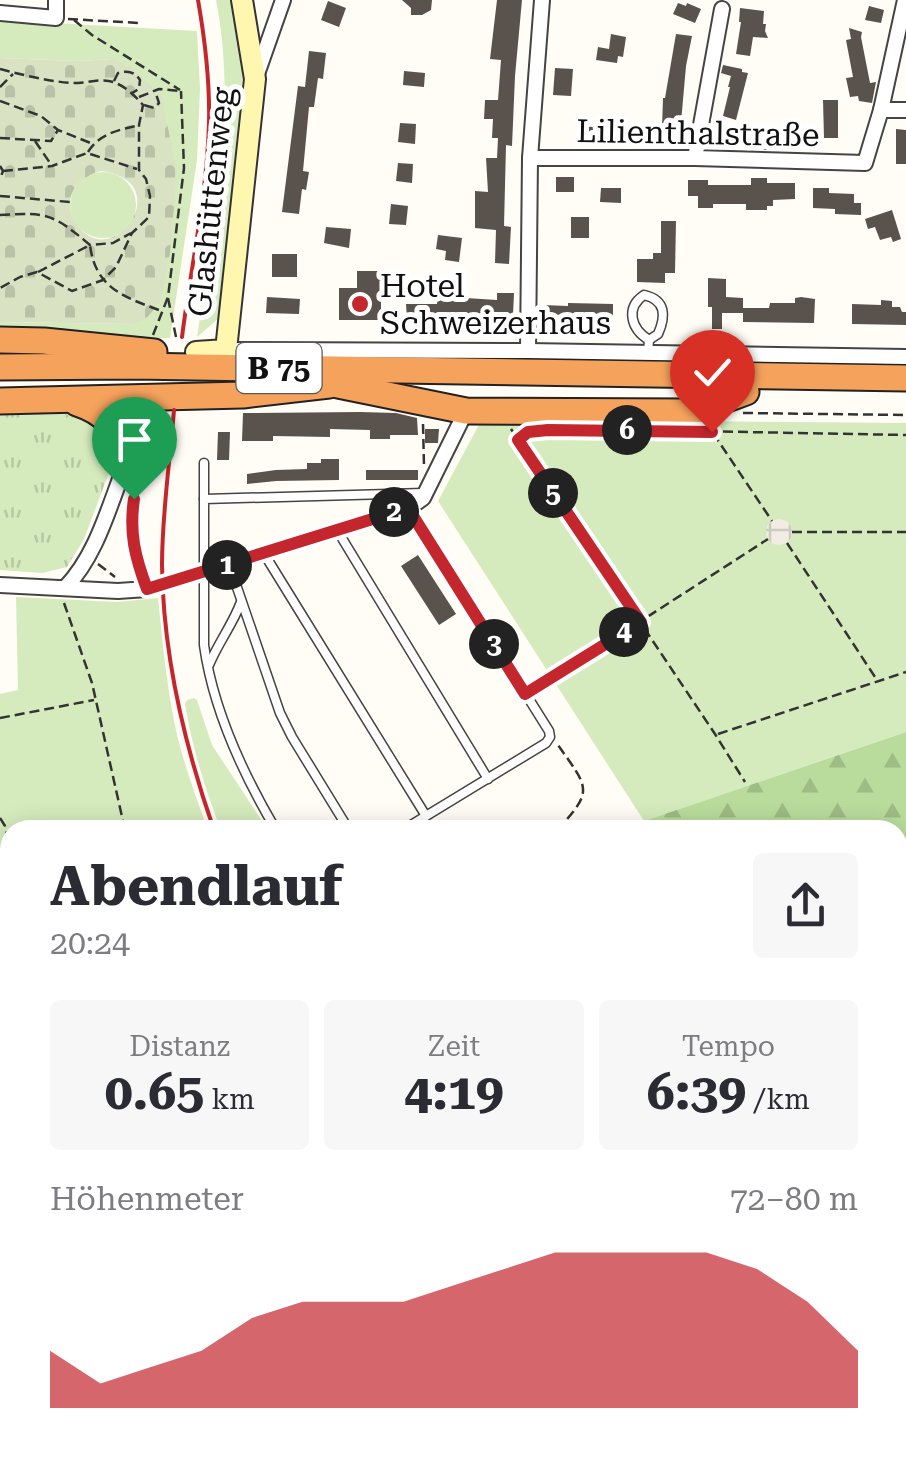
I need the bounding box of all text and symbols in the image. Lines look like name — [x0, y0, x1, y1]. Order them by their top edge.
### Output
street label: Glashüttenweg — [180, 85, 242, 319]
street label: Lilienthalstraße — [576, 112, 820, 154]
place label: Hotel Schweizerhaus — [380, 267, 611, 342]
marker: Hotel Schweizerhaus — [349, 293, 371, 315]
pin — [670, 330, 755, 433]
road number: B 75 — [236, 343, 322, 393]
icon: check — [685, 345, 740, 400]
pin — [92, 397, 177, 500]
pin: 6 — [602, 405, 652, 455]
icon: arrive — [107, 412, 162, 467]
text: 6 — [619, 413, 635, 446]
pin: 5 — [528, 468, 578, 518]
text: 5 — [545, 476, 561, 509]
pin: 2 — [369, 487, 419, 537]
text: 2 — [386, 495, 402, 528]
pin: 1 — [202, 540, 252, 590]
text: 1 — [219, 548, 235, 581]
pin: 4 — [599, 607, 649, 657]
text: 4 — [616, 615, 632, 648]
pin: 3 — [469, 619, 519, 669]
text: 3 — [486, 627, 502, 660]
button: share — [753, 853, 858, 958]
text: Abendlauf — [50, 854, 342, 918]
text: 20:24 — [50, 924, 130, 962]
text: Distanz — [129, 1030, 230, 1063]
text: Zeit — [428, 1030, 480, 1063]
text: Tempo — [682, 1030, 775, 1063]
text: 0.65 — [105, 1063, 204, 1121]
text: 4:19 — [404, 1063, 504, 1121]
text: 6:39 — [647, 1063, 746, 1121]
text: km — [204, 1083, 255, 1116]
text: /km — [746, 1083, 810, 1116]
text: Höhenmeter — [50, 1180, 244, 1218]
text: 72–80 m — [730, 1180, 858, 1218]

